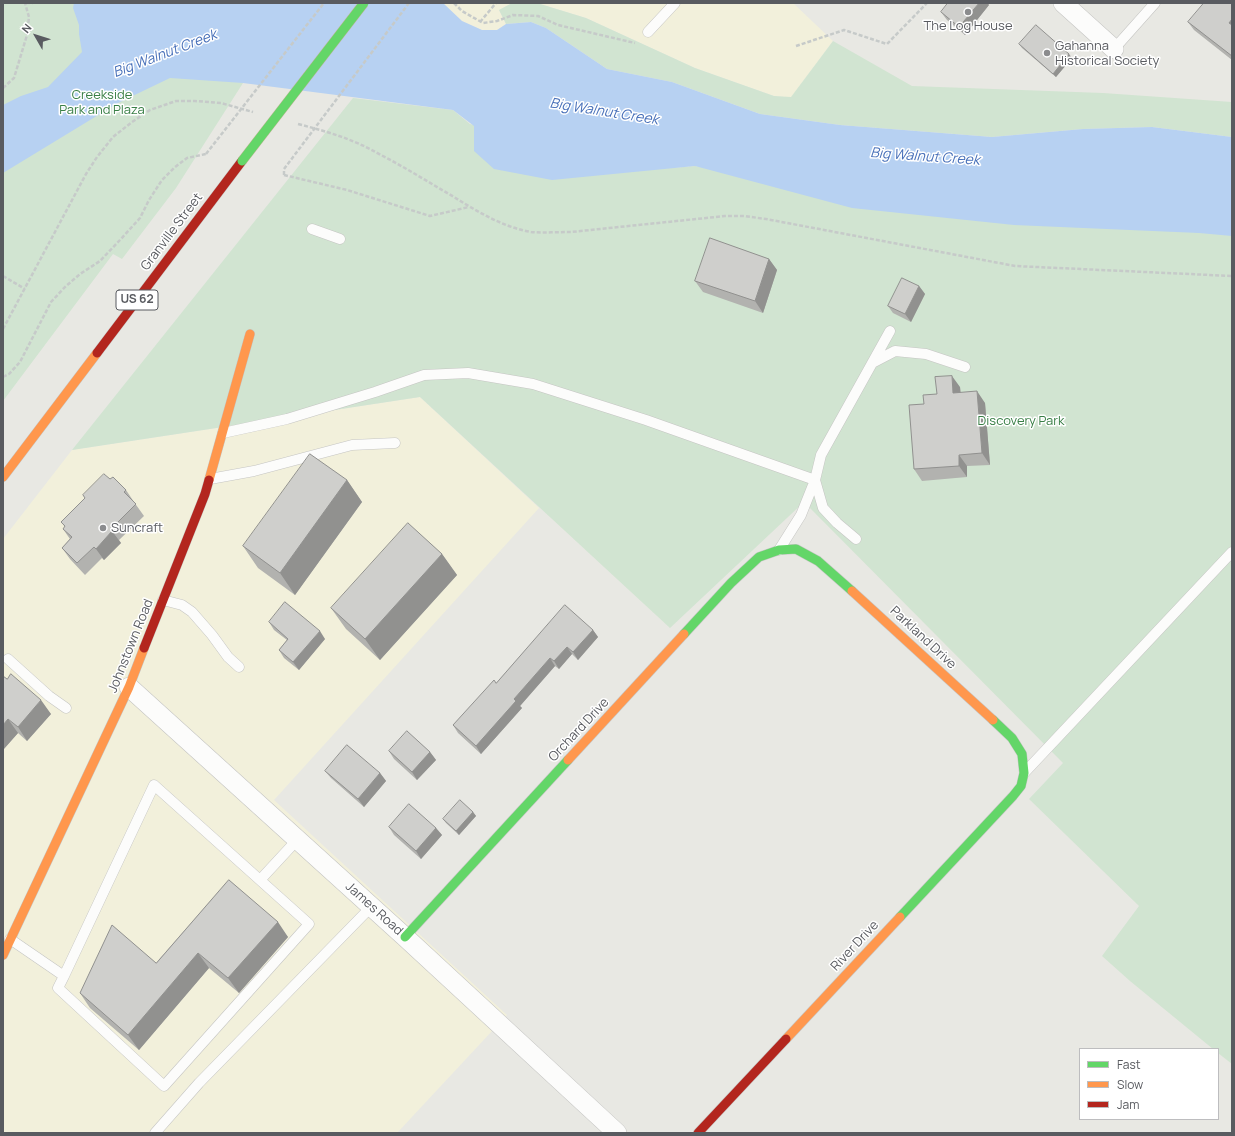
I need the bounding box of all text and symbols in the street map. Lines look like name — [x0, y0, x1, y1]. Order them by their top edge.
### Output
marker: The Log House — [963, 7, 973, 17]
north arrow — [16, 16, 56, 56]
place label: The Log House — [923, 18, 1013, 34]
text: N — [18, 20, 35, 36]
water label: Big Walnut Creek — [111, 26, 219, 82]
place label: Gahanna Historical Society — [1055, 38, 1159, 69]
marker: Gahanna Historical Society — [1042, 48, 1052, 58]
park label: Creekside Park and Plaza — [59, 87, 145, 118]
water label: Big Walnut Creek — [548, 95, 660, 129]
water label: Big Walnut Creek — [870, 145, 980, 169]
street label: Granville Street — [138, 190, 206, 274]
road number: US 62 — [116, 290, 158, 310]
park label: Discovery Park — [978, 413, 1064, 429]
place label: Suncraft — [111, 520, 163, 536]
marker: Suncraft — [98, 523, 108, 533]
street label: Johnstown Road — [105, 597, 157, 695]
street label: Parkland Drive — [887, 603, 959, 673]
street label: Orchard Drive — [546, 695, 612, 765]
street label: James Road — [342, 879, 406, 939]
street label: River Drive — [828, 918, 882, 974]
legend — [1079, 1048, 1219, 1120]
text: Fast — [1117, 1056, 1141, 1073]
text: Slow — [1117, 1076, 1143, 1093]
text: Jam — [1117, 1096, 1139, 1113]

